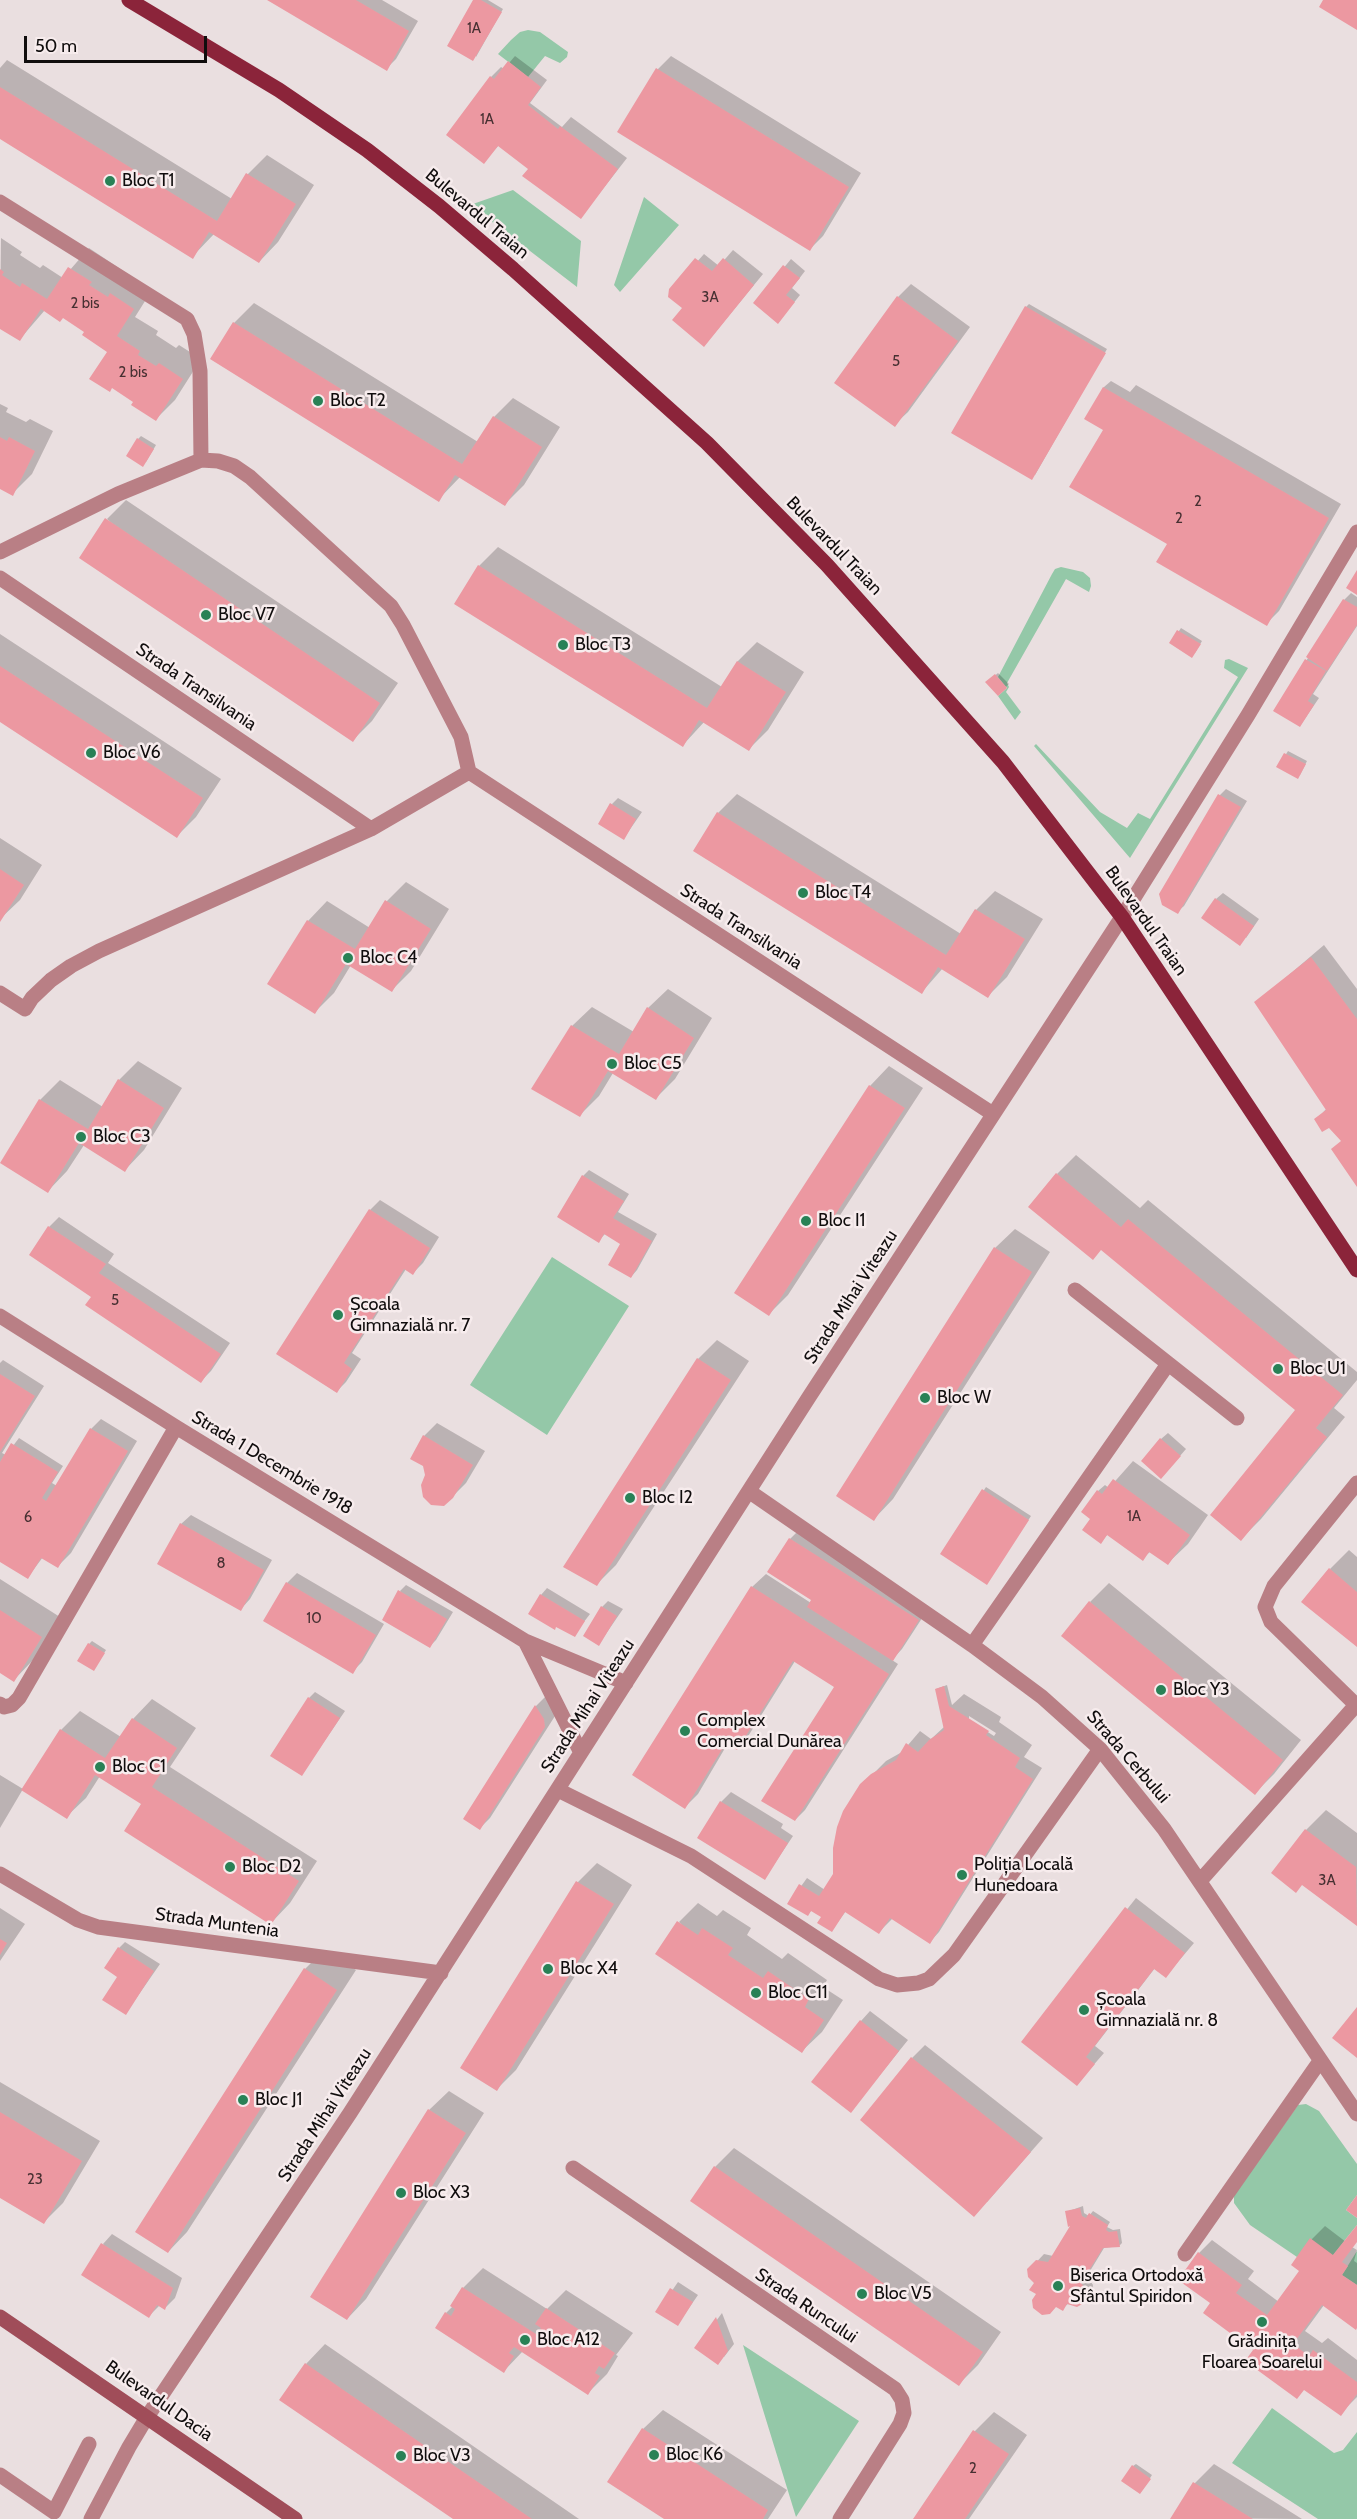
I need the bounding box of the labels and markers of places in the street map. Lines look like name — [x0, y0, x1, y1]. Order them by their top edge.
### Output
place label: Bloc T1 — [122, 170, 174, 192]
marker: Bloc T1 — [103, 174, 117, 188]
place label: Bloc T2 — [330, 390, 386, 412]
marker: Bloc T2 — [311, 394, 325, 408]
place label: Bloc V7 — [218, 604, 275, 626]
marker: Bloc V7 — [199, 608, 213, 622]
place label: Bloc T3 — [575, 634, 631, 656]
marker: Bloc T3 — [556, 638, 570, 652]
place label: Bloc V6 — [103, 742, 161, 764]
marker: Bloc V6 — [84, 746, 98, 760]
place label: Bloc T4 — [815, 882, 871, 904]
marker: Bloc T4 — [796, 886, 810, 900]
place label: Bloc C4 — [360, 947, 418, 969]
marker: Bloc C4 — [341, 951, 355, 965]
place label: Bloc C5 — [624, 1053, 682, 1075]
marker: Bloc C5 — [605, 1057, 619, 1071]
place label: Bloc C3 — [93, 1126, 151, 1148]
marker: Bloc C3 — [74, 1130, 88, 1144]
place label: Bloc I1 — [818, 1210, 865, 1232]
marker: Bloc I1 — [799, 1214, 813, 1228]
place label: Școala Gimnazială nr. 7 — [350, 1294, 470, 1336]
marker: Școala Gimnazială nr. 7 — [331, 1308, 345, 1322]
place label: Bloc U1 — [1290, 1358, 1346, 1380]
marker: Bloc U1 — [1271, 1362, 1285, 1376]
place label: Bloc W — [937, 1387, 991, 1409]
marker: Bloc W — [918, 1391, 932, 1405]
place label: Bloc I2 — [642, 1487, 693, 1509]
marker: Bloc I2 — [623, 1491, 637, 1505]
place label: Bloc Y3 — [1173, 1679, 1230, 1701]
marker: Bloc Y3 — [1154, 1683, 1168, 1697]
place label: Complex Comercial Dunărea — [697, 1710, 842, 1752]
marker: Complex Comercial Dunărea — [678, 1724, 692, 1738]
place label: Bloc C1 — [112, 1756, 166, 1778]
marker: Bloc C1 — [93, 1760, 107, 1774]
place label: Poliția Locală Hunedoara — [974, 1854, 1073, 1896]
place label: Bloc D2 — [242, 1856, 301, 1878]
marker: Bloc D2 — [223, 1860, 237, 1874]
marker: Poliția Locală Hunedoara — [955, 1868, 969, 1882]
place label: Bloc X4 — [560, 1958, 618, 1980]
marker: Bloc X4 — [541, 1962, 555, 1976]
place label: Bloc C11 — [768, 1982, 828, 2004]
marker: Bloc C11 — [749, 1986, 763, 2000]
place label: Școala Gimnazială nr. 8 — [1096, 1989, 1218, 2032]
marker: Școala Gimnazială nr. 8 — [1077, 2003, 1091, 2017]
place label: Bloc J1 — [255, 2089, 302, 2111]
marker: Bloc J1 — [236, 2093, 250, 2107]
place label: Bloc X3 — [413, 2182, 470, 2204]
marker: Bloc X3 — [394, 2186, 408, 2200]
place label: Biserica Ortodoxă Sfântul Spiridon — [1070, 2265, 1203, 2308]
marker: Biserica Ortodoxă Sfântul Spiridon — [1051, 2279, 1065, 2293]
place label: Bloc V5 — [874, 2283, 932, 2305]
marker: Bloc V5 — [855, 2287, 869, 2301]
marker: Grădinița Floarea Soarelui — [1255, 2315, 1269, 2329]
place label: Bloc A12 — [537, 2329, 600, 2351]
place label: Grădinița Floarea Soarelui — [1202, 2331, 1322, 2374]
marker: Bloc A12 — [518, 2333, 532, 2347]
place label: Bloc K6 — [666, 2444, 723, 2466]
place label: Bloc V3 — [413, 2445, 471, 2467]
marker: Bloc K6 — [647, 2448, 661, 2462]
marker: Bloc V3 — [394, 2449, 408, 2463]

